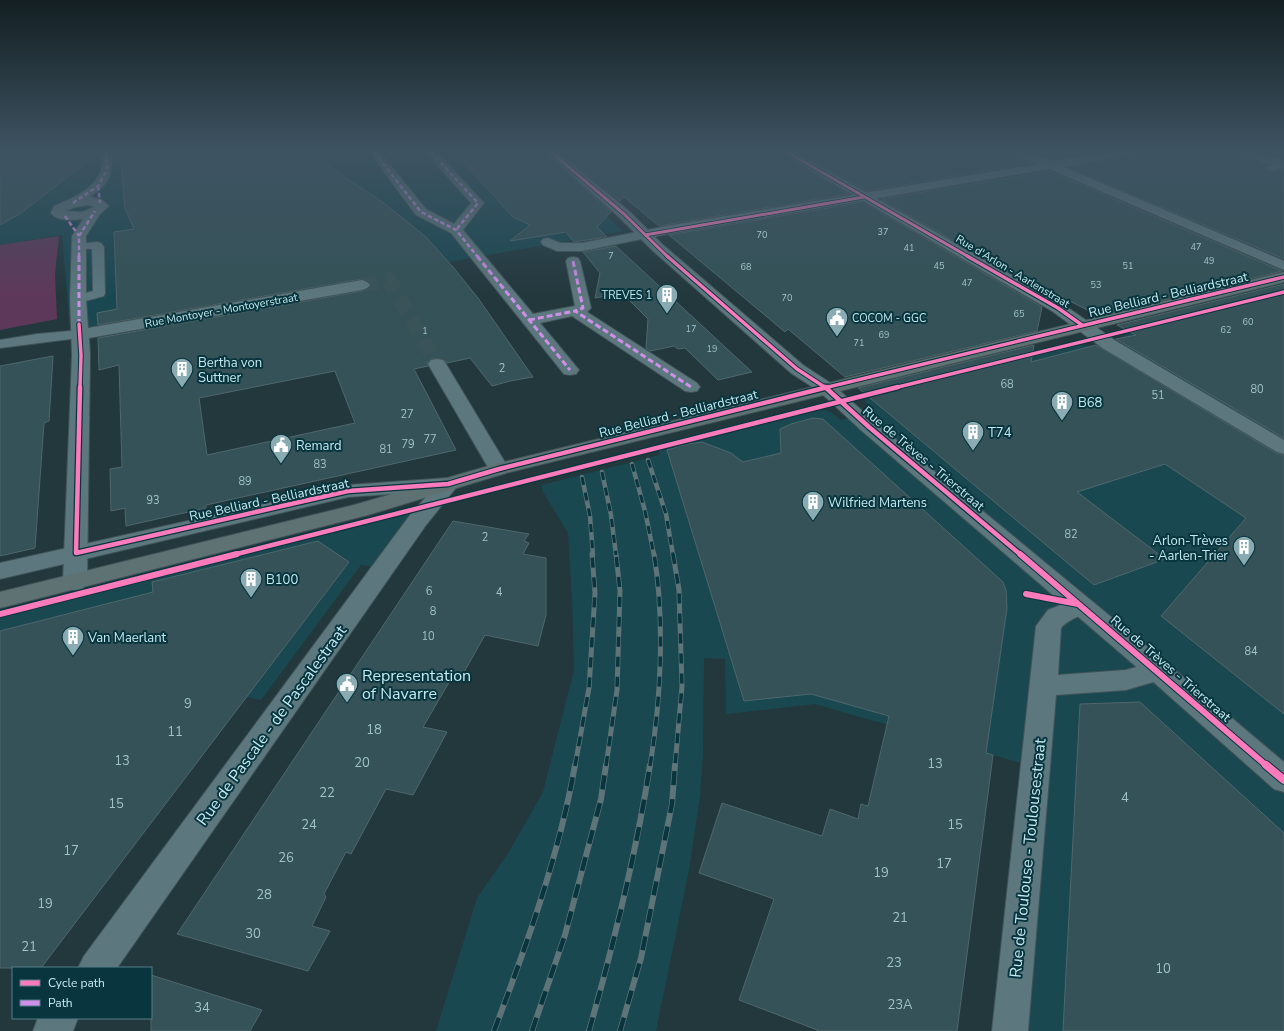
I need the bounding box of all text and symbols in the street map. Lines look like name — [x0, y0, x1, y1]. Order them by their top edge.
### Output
house number: 37 — [878, 226, 888, 238]
house number: 70 — [757, 229, 767, 241]
street label: Rue d'Arlon - Aarlenstraat — [953, 231, 1073, 312]
house number: 47 — [1191, 241, 1201, 253]
house number: 41 — [904, 242, 914, 254]
house number: 7 — [608, 250, 614, 262]
house number: 49 — [1204, 255, 1214, 267]
house number: 45 — [934, 260, 944, 272]
house number: 51 — [1123, 260, 1133, 272]
house number: 68 — [741, 261, 751, 273]
street label: Rue Belliard - Belliardstraat — [1087, 268, 1250, 322]
house number: 47 — [962, 277, 972, 289]
house number: 53 — [1091, 279, 1101, 291]
building icon: TREVES 1 — [654, 282, 680, 315]
place label: TREVES 1 — [602, 288, 652, 303]
street label: Rue Montoyer - Montoyerstraat — [144, 290, 299, 331]
house number: 70 — [782, 292, 792, 304]
public building icon: COCOM - GGC — [824, 305, 850, 338]
house number: 65 — [1014, 308, 1024, 320]
place label: COCOM - GGC — [852, 311, 926, 326]
house number: 60 — [1243, 316, 1253, 328]
house number: 17 — [686, 323, 696, 335]
house number: 62 — [1221, 324, 1231, 336]
house number: 1 — [422, 325, 428, 337]
house number: 69 — [879, 329, 889, 341]
house number: 71 — [854, 337, 864, 349]
house number: 19 — [707, 343, 717, 355]
place label: Bertha von Suttner — [198, 354, 262, 387]
building icon: Bertha von Suttner — [169, 356, 195, 389]
house number: 2 — [499, 361, 505, 376]
house number: 68 — [1000, 377, 1014, 392]
house number: 80 — [1250, 382, 1264, 397]
street label: Rue Belliard - Belliardstraat — [597, 385, 760, 442]
house number: 51 — [1151, 388, 1165, 403]
building icon: B68 — [1049, 389, 1075, 422]
place label: B68 — [1078, 394, 1103, 412]
street label: Rue de Trèves - Trierstraat — [859, 402, 988, 515]
house number: 27 — [400, 407, 414, 422]
building icon: T74 — [960, 419, 986, 452]
place label: T74 — [988, 424, 1012, 442]
public building icon: Remard — [268, 432, 294, 465]
house number: 77 — [423, 432, 437, 447]
place label: Remard — [296, 437, 342, 455]
house number: 79 — [401, 437, 415, 452]
house number: 81 — [379, 442, 393, 457]
house number: 83 — [313, 457, 327, 472]
street label: Rue Belliard - Belliardstraat — [188, 474, 351, 526]
house number: 89 — [238, 474, 252, 489]
building icon: Wilfried Martens — [800, 489, 826, 522]
house number: 93 — [146, 493, 160, 508]
place label: Wilfried Martens — [828, 494, 927, 512]
house number: 82 — [1064, 527, 1078, 542]
house number: 2 — [482, 530, 488, 545]
place label: Arlon-Trèves - Aarlen-Trier — [1149, 532, 1228, 565]
building icon: Arlon-Trèves - Aarlen-Trier — [1231, 534, 1257, 567]
building icon: B100 — [238, 566, 264, 599]
place label: B100 — [266, 571, 298, 589]
house number: 6 — [426, 584, 433, 599]
house number: 4 — [496, 585, 503, 600]
house number: 8 — [430, 604, 437, 619]
street label: Rue de Trèves - Trierstraat — [1106, 611, 1235, 726]
street label: Rue de Pascale - de Pascalestraat — [192, 621, 352, 830]
building icon: Van Maerlant — [60, 624, 86, 657]
place label: Van Maerlant — [87, 629, 167, 647]
house number: 10 — [421, 629, 435, 644]
house number: 84 — [1244, 644, 1258, 659]
place label: Representation of Navarre — [362, 665, 471, 705]
public building icon: Representation of Navarre — [334, 671, 360, 704]
house number: 9 — [184, 695, 192, 713]
house number: 18 — [366, 721, 382, 739]
house number: 11 — [167, 723, 183, 741]
street label: Rue de Toulouse - Toulousestraat — [1004, 737, 1052, 979]
house number: 13 — [114, 752, 130, 770]
house number: 20 — [354, 754, 370, 772]
house number: 13 — [927, 755, 943, 773]
house number: 22 — [319, 784, 335, 802]
house number: 4 — [1121, 789, 1129, 807]
house number: 15 — [108, 795, 124, 813]
house number: 24 — [301, 816, 317, 834]
house number: 15 — [947, 816, 963, 834]
house number: 17 — [63, 842, 79, 860]
house number: 26 — [278, 849, 294, 867]
house number: 17 — [936, 855, 952, 873]
house number: 19 — [873, 864, 889, 882]
house number: 28 — [256, 886, 272, 904]
house number: 19 — [37, 895, 53, 913]
house number: 21 — [892, 909, 908, 927]
house number: 30 — [245, 925, 261, 943]
house number: 21 — [21, 938, 37, 956]
house number: 23 — [886, 954, 902, 972]
house number: 10 — [1155, 960, 1171, 978]
legend — [12, 967, 152, 1019]
text: Cycle path — [48, 975, 105, 991]
text: Path — [48, 995, 73, 1011]
house number: 23A — [887, 996, 913, 1014]
house number: 34 — [194, 999, 210, 1017]

